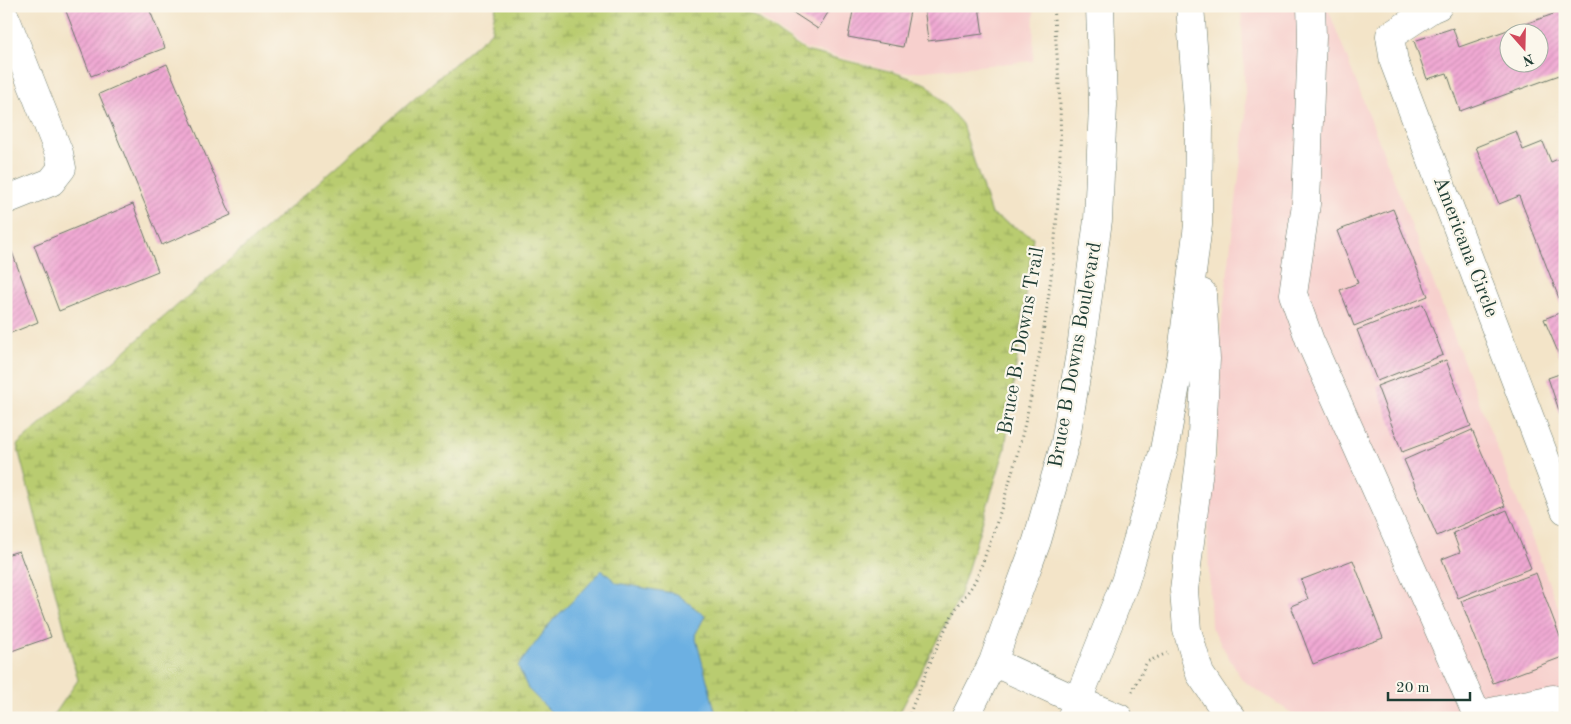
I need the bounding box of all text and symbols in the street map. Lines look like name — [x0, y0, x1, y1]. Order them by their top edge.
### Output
north arrow — [1498, 22, 1548, 72]
text: N — [1520, 51, 1536, 68]
street label: Americana Circle — [1429, 174, 1501, 320]
street label: Bruce B Downs Boulevard — [1046, 241, 1106, 469]
street label: Bruce B. Downs Trail — [996, 246, 1048, 436]
scale bar — [1388, 669, 1471, 701]
text: 20 m — [1396, 681, 1430, 696]

